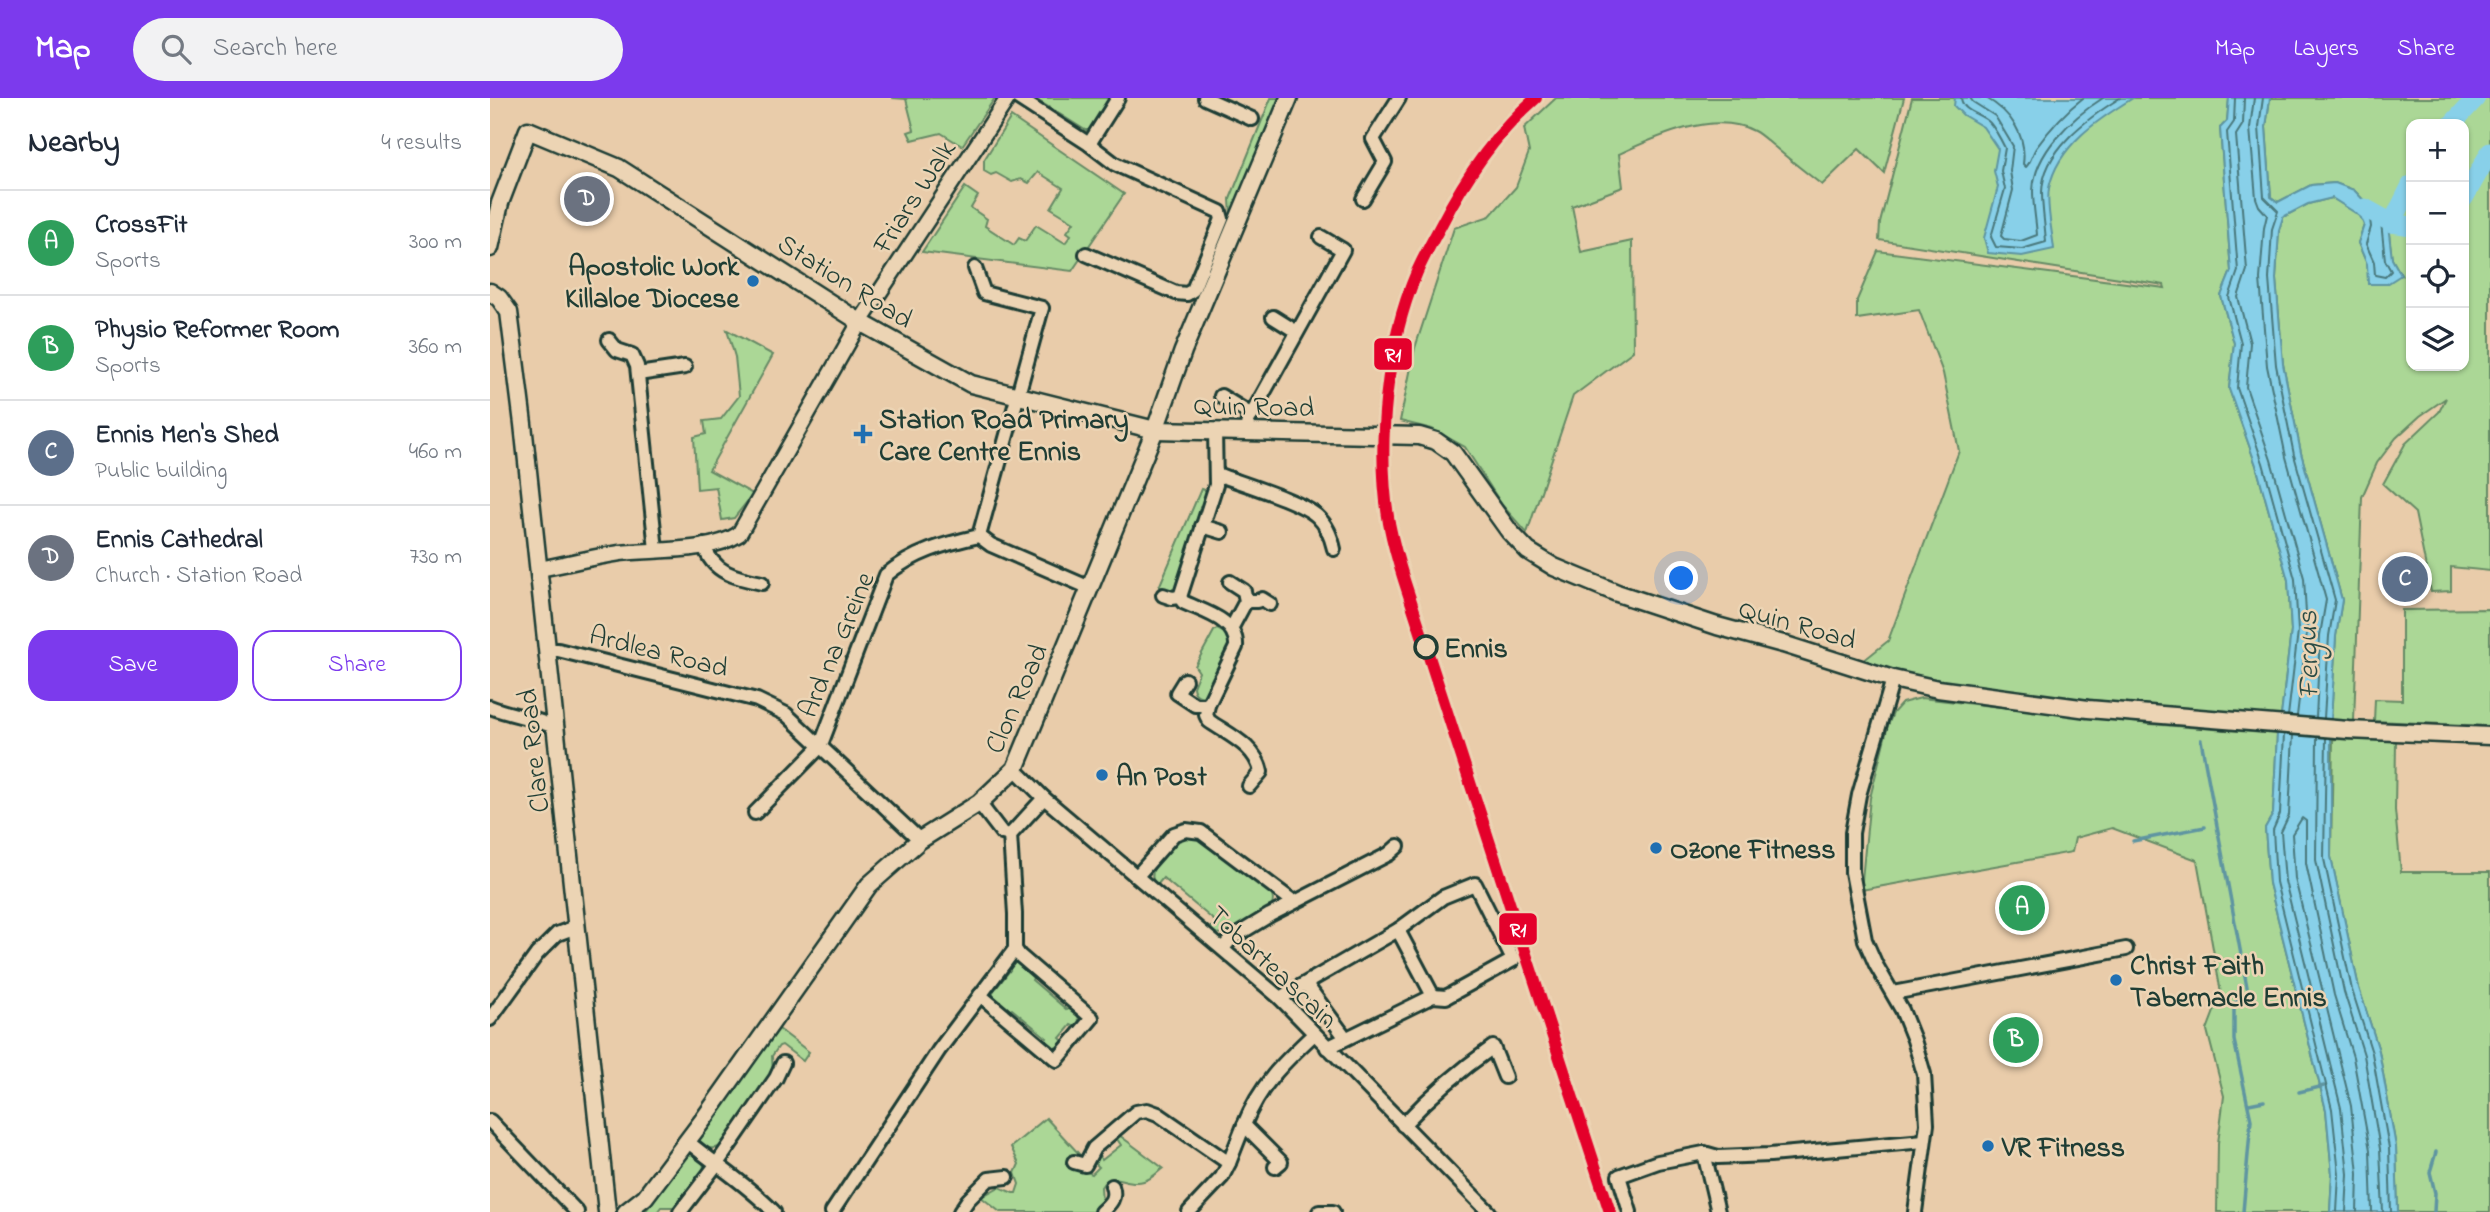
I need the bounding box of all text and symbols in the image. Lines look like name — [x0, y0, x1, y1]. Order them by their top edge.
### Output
search box — [133, 18, 623, 81]
text: Map — [35, 25, 91, 73]
icon: search — [157, 30, 195, 68]
text: Search here — [213, 30, 337, 68]
text: Map — [2215, 32, 2255, 67]
text: Layers — [2293, 32, 2359, 67]
text: Share — [2397, 32, 2455, 67]
map controls — [2406, 119, 2469, 371]
button: + — [2406, 119, 2469, 182]
text: Nearby — [28, 122, 120, 166]
text: 4 results — [381, 127, 462, 160]
street label: Friars Walk — [863, 132, 969, 264]
pin: D — [564, 173, 610, 225]
button: − — [2406, 182, 2469, 245]
text: CrossFit — [95, 207, 188, 245]
street label: Station Road — [768, 225, 920, 341]
text: A — [44, 226, 58, 259]
text: 300 m — [409, 226, 462, 259]
text: Sports — [95, 245, 161, 278]
button: locate — [2406, 245, 2469, 308]
place label: Apostolic Work Killaloe Diocese — [565, 248, 740, 321]
marker: Apostolic Work Killaloe Diocese — [745, 273, 761, 289]
button: layers — [2406, 308, 2469, 371]
text: Physio Reformer Room — [95, 312, 339, 350]
text: B — [43, 331, 59, 364]
text: 360 m — [409, 331, 462, 364]
line badge: R1 — [1373, 337, 1413, 371]
text: R1 — [1385, 343, 1401, 370]
text: Sports — [95, 350, 161, 383]
street label: Quin Road — [1193, 387, 1315, 430]
place label: Station Road Primary Care Centre Ennis — [879, 401, 1129, 474]
text: Ennis Men's Shed — [95, 417, 279, 455]
marker: Station Road Primary Care Centre Ennis — [853, 424, 873, 444]
text: C — [45, 436, 57, 469]
text: 460 m — [409, 436, 462, 469]
text: Public building — [95, 455, 227, 488]
text: Ennis Cathedral — [95, 522, 263, 560]
text: D — [43, 541, 59, 574]
text: 730 m — [409, 541, 462, 574]
pin: C — [2382, 553, 2428, 605]
text: Church · Station Road — [95, 560, 302, 593]
your location — [1664, 561, 1698, 595]
street label: Ard na Greine — [789, 566, 888, 725]
street label: Quin Road — [1733, 590, 1861, 663]
water label: Fergus — [2287, 610, 2333, 699]
street label: Ardlea Road — [584, 616, 732, 691]
button: Save — [28, 630, 238, 701]
button: Share — [252, 630, 462, 701]
place label: Ennis — [1444, 630, 1508, 671]
marker: Ennis — [1414, 635, 1438, 659]
street label: Clon Road — [976, 638, 1061, 761]
street label: Clare Road — [509, 686, 562, 815]
place label: An Post — [1116, 758, 1207, 799]
marker: An Post — [1094, 767, 1110, 783]
place label: Ozone Fitness — [1670, 831, 1835, 872]
marker: Ozone Fitness — [1648, 840, 1664, 856]
pin: A — [1999, 882, 2045, 934]
street label: Tobarteascain — [1197, 897, 1346, 1040]
line badge: R1 — [1498, 912, 1538, 946]
text: R1 — [1510, 918, 1526, 945]
place label: Christ Faith Tabernacle Ennis — [2130, 947, 2327, 1020]
marker: Christ Faith Tabernacle Ennis — [2108, 972, 2124, 988]
pin: B — [1993, 1014, 2039, 1066]
place label: VR Fitness — [2001, 1129, 2125, 1170]
marker: VR Fitness — [1980, 1138, 1996, 1154]

